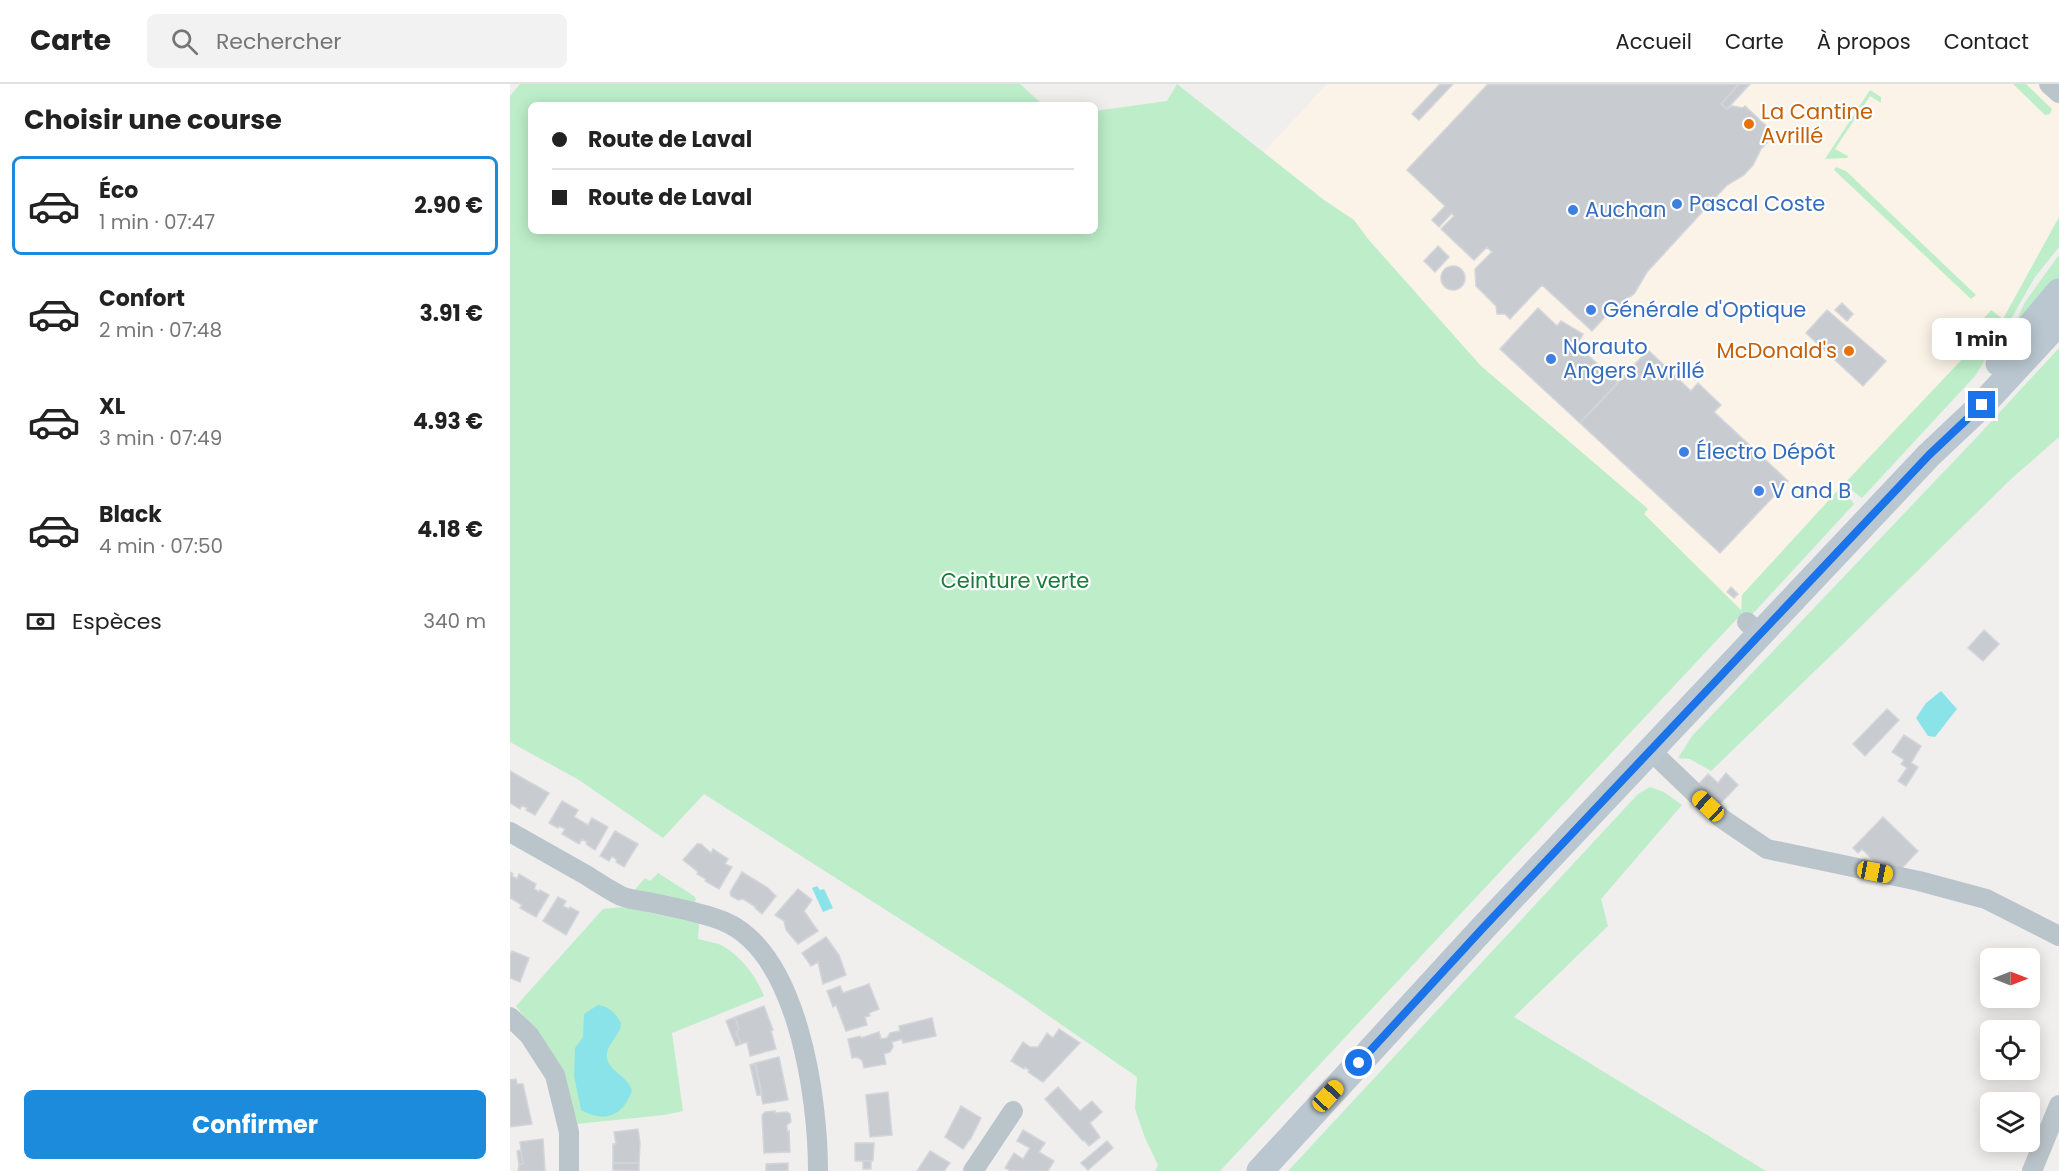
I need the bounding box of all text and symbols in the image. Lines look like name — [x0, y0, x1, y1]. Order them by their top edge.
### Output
search box — [147, 14, 567, 68]
text: Carte — [30, 21, 111, 60]
icon: search — [168, 25, 201, 58]
text: Rechercher — [216, 26, 342, 57]
text: Accueil — [1615, 27, 1692, 56]
text: Carte — [1725, 27, 1784, 56]
text: À propos — [1817, 27, 1911, 56]
text: Contact — [1944, 27, 2029, 56]
place label: La Cantine Avrillé — [1761, 97, 1873, 150]
text: Choisir une course — [24, 101, 282, 138]
marker: La Cantine Avrillé — [1742, 117, 1756, 131]
text: Route de Laval — [588, 124, 752, 155]
text: Éco — [99, 175, 138, 206]
icon: car — [27, 179, 81, 233]
text: Route de Laval — [588, 182, 752, 213]
place label: Pascal Coste — [1689, 189, 1825, 218]
text: 2.90 € — [414, 190, 483, 221]
place label: Auchan — [1585, 195, 1666, 224]
marker: Pascal Coste — [1670, 197, 1684, 211]
marker: Auchan — [1566, 203, 1580, 217]
text: 1 min · 07:47 — [99, 208, 215, 236]
text: Confort — [99, 283, 185, 314]
icon: car — [27, 287, 81, 341]
place label: Générale d'Optique — [1603, 295, 1806, 324]
text: 3.91 € — [420, 298, 483, 329]
marker: Générale d'Optique — [1584, 303, 1598, 317]
text: 2 min · 07:48 — [99, 316, 222, 344]
callout: 1 min — [1932, 318, 2032, 360]
text: 1 min — [1955, 325, 2008, 353]
place label: Norauto Angers Avrillé — [1563, 332, 1705, 385]
place label: McDonald's — [1717, 336, 1837, 365]
marker: McDonald's — [1842, 344, 1856, 358]
marker: Norauto Angers Avrillé — [1544, 352, 1558, 366]
text: XL — [99, 391, 125, 422]
route end — [1968, 391, 1995, 418]
icon: car — [27, 395, 81, 449]
text: 4.93 € — [413, 406, 483, 437]
text: 3 min · 07:49 — [99, 424, 222, 452]
place label: Électro Dépôt — [1696, 437, 1835, 466]
marker: Électro Dépôt — [1677, 445, 1691, 459]
place label: V and B — [1771, 476, 1851, 505]
marker: V and B — [1752, 484, 1766, 498]
text: Black — [99, 499, 162, 530]
icon: car — [27, 503, 81, 557]
text: 4.18 € — [417, 514, 483, 545]
text: 4 min · 07:50 — [99, 532, 223, 560]
park label: Ceinture verte — [941, 566, 1089, 595]
icon: cash — [24, 605, 57, 638]
text: Espèces — [72, 606, 162, 637]
text: 340 m — [423, 607, 486, 635]
car — [1689, 787, 1727, 825]
car — [1856, 860, 1894, 884]
north arrow — [1980, 948, 2040, 1008]
map controls — [1980, 948, 2040, 1152]
button: locate — [1980, 1020, 2040, 1080]
route start — [1345, 1049, 1372, 1076]
car — [1309, 1077, 1347, 1115]
button: Confirmer — [24, 1090, 486, 1159]
button: layers — [1980, 1092, 2040, 1152]

